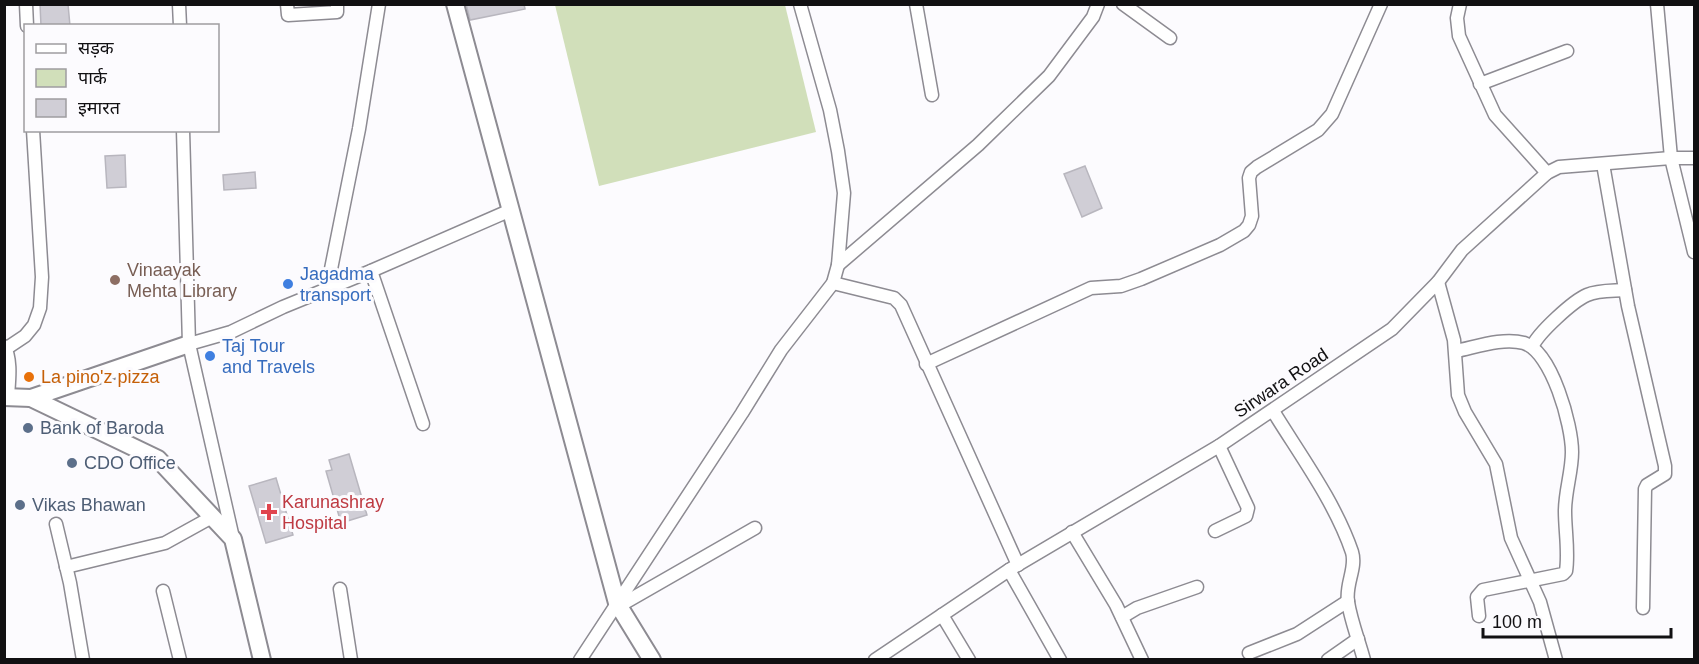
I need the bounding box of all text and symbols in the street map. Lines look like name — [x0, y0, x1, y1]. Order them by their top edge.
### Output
legend — [24, 24, 219, 132]
text: सड़क — [78, 38, 115, 58]
text: पार्क — [78, 67, 108, 88]
text: इमारत — [78, 98, 121, 118]
place label: Vinaayak Mehta Library — [127, 260, 237, 301]
place label: Jagadma transport — [300, 264, 375, 305]
marker: Vinaayak Mehta Library — [108, 273, 122, 287]
marker: Jagadma transport — [281, 277, 295, 291]
place label: Taj Tour and Travels — [222, 336, 315, 377]
street label: Sirwara Road — [1230, 344, 1332, 422]
marker: Taj Tour and Travels — [203, 349, 217, 363]
place label: La pino'z pizza — [41, 367, 161, 387]
marker: La pino'z pizza — [22, 370, 36, 384]
place label: Bank of Baroda — [40, 418, 165, 438]
marker: Bank of Baroda — [21, 421, 35, 435]
place label: CDO Office — [84, 453, 176, 473]
marker: CDO Office — [65, 456, 79, 470]
place label: Karunashray Hospital — [282, 492, 384, 533]
place label: Vikas Bhawan — [32, 495, 146, 515]
marker: Vikas Bhawan — [13, 498, 27, 512]
marker: Karunashray Hospital — [260, 503, 278, 521]
scale bar — [1483, 601, 1670, 639]
text: 100 m — [1492, 612, 1542, 632]

